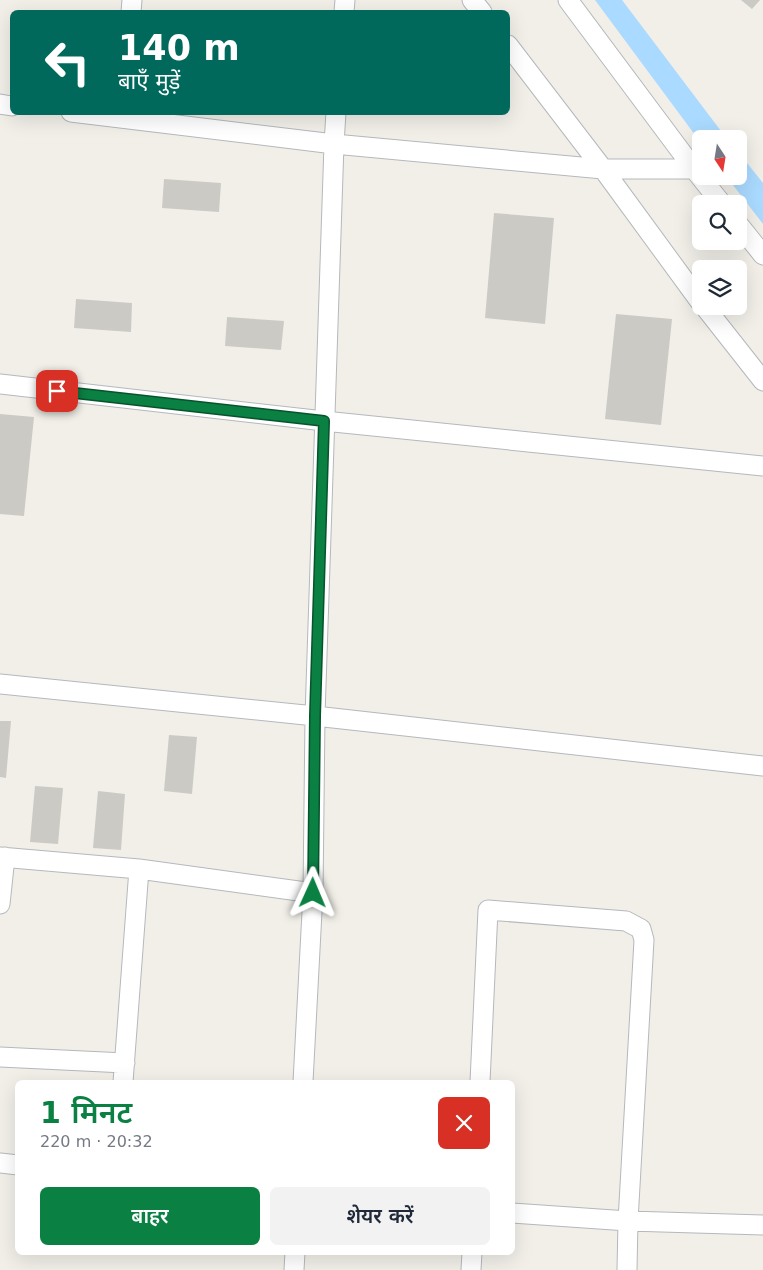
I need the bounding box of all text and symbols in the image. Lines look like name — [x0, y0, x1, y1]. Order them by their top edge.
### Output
text: 140 m — [118, 28, 240, 68]
icon: left — [35, 30, 100, 95]
text: बाएँ मुड़ें — [118, 69, 180, 94]
north arrow — [692, 130, 748, 185]
map controls — [692, 130, 747, 315]
button: search — [692, 195, 747, 250]
button: layers — [692, 260, 747, 315]
pin — [36, 370, 78, 412]
icon: arrive — [43, 377, 71, 405]
position arrow — [286, 866, 338, 918]
text: 1 मिनट — [40, 1095, 132, 1130]
button: close — [438, 1097, 490, 1149]
text: 220 m · 20:32 — [40, 1132, 153, 1151]
button: बाहर — [40, 1187, 260, 1245]
button: शेयर करें — [270, 1187, 490, 1245]

